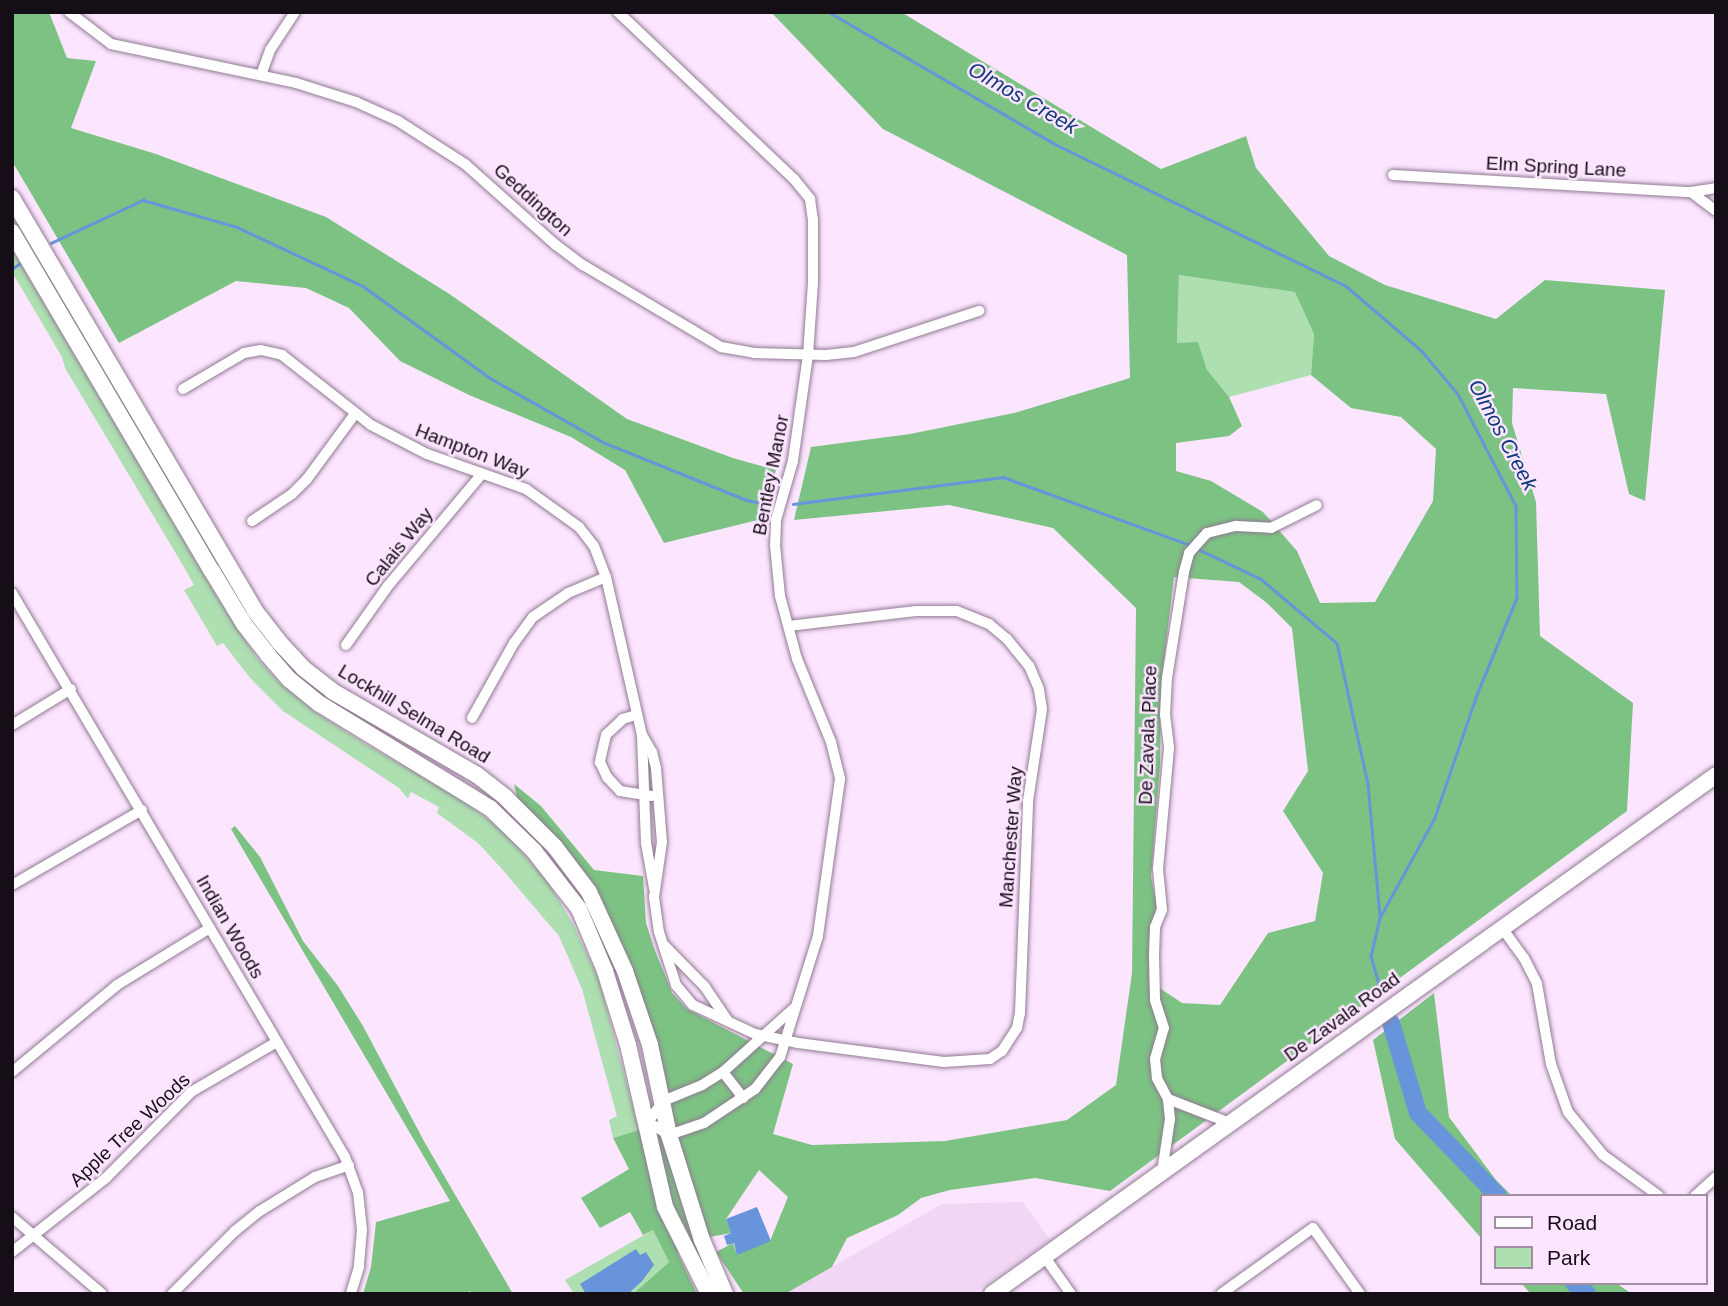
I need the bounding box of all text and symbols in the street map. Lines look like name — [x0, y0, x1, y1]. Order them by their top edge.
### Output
water label: Olmos Creek — [964, 56, 1082, 140]
street label: Elm Spring Lane — [1485, 152, 1627, 182]
street label: Geddington — [489, 159, 577, 241]
water label: Olmos Creek — [1463, 375, 1543, 495]
street label: Bentley Manor — [748, 413, 794, 537]
street label: Hampton Way — [412, 419, 532, 483]
street label: Calais Way — [360, 503, 438, 591]
street label: Lockhill Selma Road — [334, 660, 494, 768]
street label: De Zavala Place — [1134, 665, 1162, 805]
street label: Manchester Way — [995, 765, 1027, 909]
street label: Indian Woods — [191, 871, 269, 983]
street label: De Zavala Road — [1280, 967, 1404, 1067]
street label: Apple Tree Woods — [65, 1068, 195, 1192]
legend — [1480, 1194, 1707, 1285]
text: Road — [1547, 1211, 1597, 1234]
text: Park — [1547, 1246, 1590, 1269]

